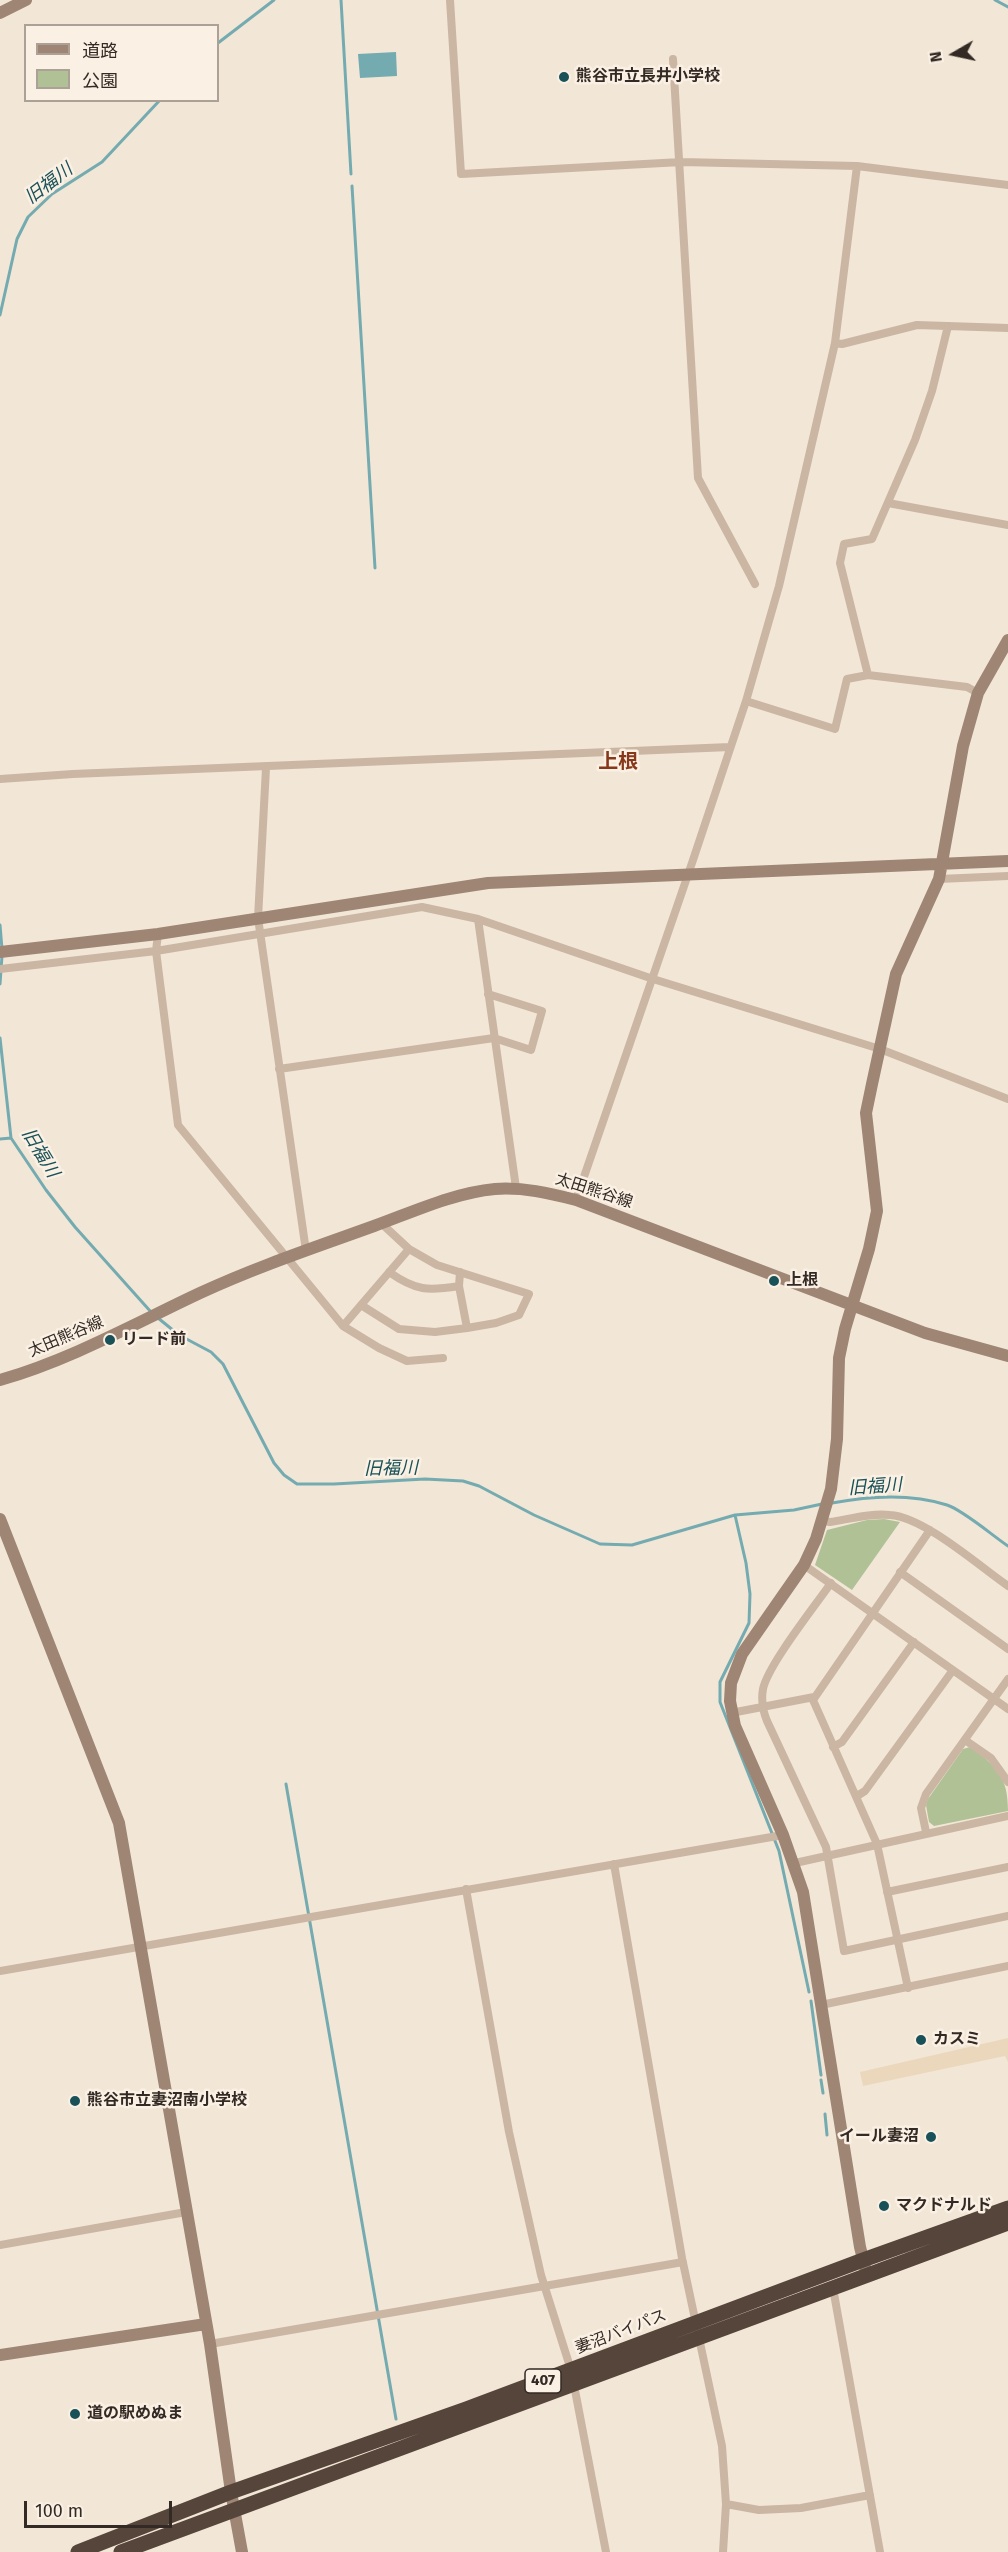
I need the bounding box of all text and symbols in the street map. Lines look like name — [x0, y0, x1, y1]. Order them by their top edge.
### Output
legend — [24, 24, 219, 102]
north arrow — [924, 24, 984, 84]
text: 道路 — [82, 40, 118, 62]
text: N — [926, 50, 946, 64]
place label: 熊谷市立長井小学校 — [576, 67, 720, 87]
text: 公園 — [82, 70, 118, 92]
marker: 熊谷市立長井小学校 — [557, 70, 571, 84]
water label: 旧福川 — [21, 159, 77, 209]
district label: 上根 — [598, 750, 638, 774]
water label: 旧福川 — [17, 1124, 63, 1182]
street label: 太田熊谷線 — [553, 1170, 635, 1212]
place label: 上根 — [786, 1271, 818, 1291]
marker: 上根 — [767, 1274, 781, 1288]
street label: 太田熊谷線 — [25, 1313, 107, 1361]
place label: リード前 — [122, 1330, 186, 1350]
marker: リード前 — [103, 1333, 117, 1347]
water label: 旧福川 — [364, 1458, 418, 1480]
water label: 旧福川 — [847, 1474, 903, 1500]
place label: カスミ — [933, 2030, 981, 2050]
marker: カスミ — [914, 2033, 928, 2047]
place label: 熊谷市立妻沼南小学校 — [87, 2091, 247, 2111]
marker: 熊谷市立妻沼南小学校 — [68, 2094, 82, 2108]
place label: イール妻沼 — [839, 2127, 919, 2147]
marker: イール妻沼 — [924, 2130, 938, 2144]
place label: マクドナルド — [896, 2196, 992, 2216]
marker: マクドナルド — [877, 2199, 891, 2213]
street label: 妻沼バイパス — [573, 2306, 669, 2358]
road number: 407 — [525, 2369, 561, 2393]
place label: 道の駅めぬま — [87, 2404, 183, 2424]
marker: 道の駅めぬま — [68, 2407, 82, 2421]
scale bar — [27, 2489, 176, 2527]
text: 100 m — [35, 2500, 83, 2522]

